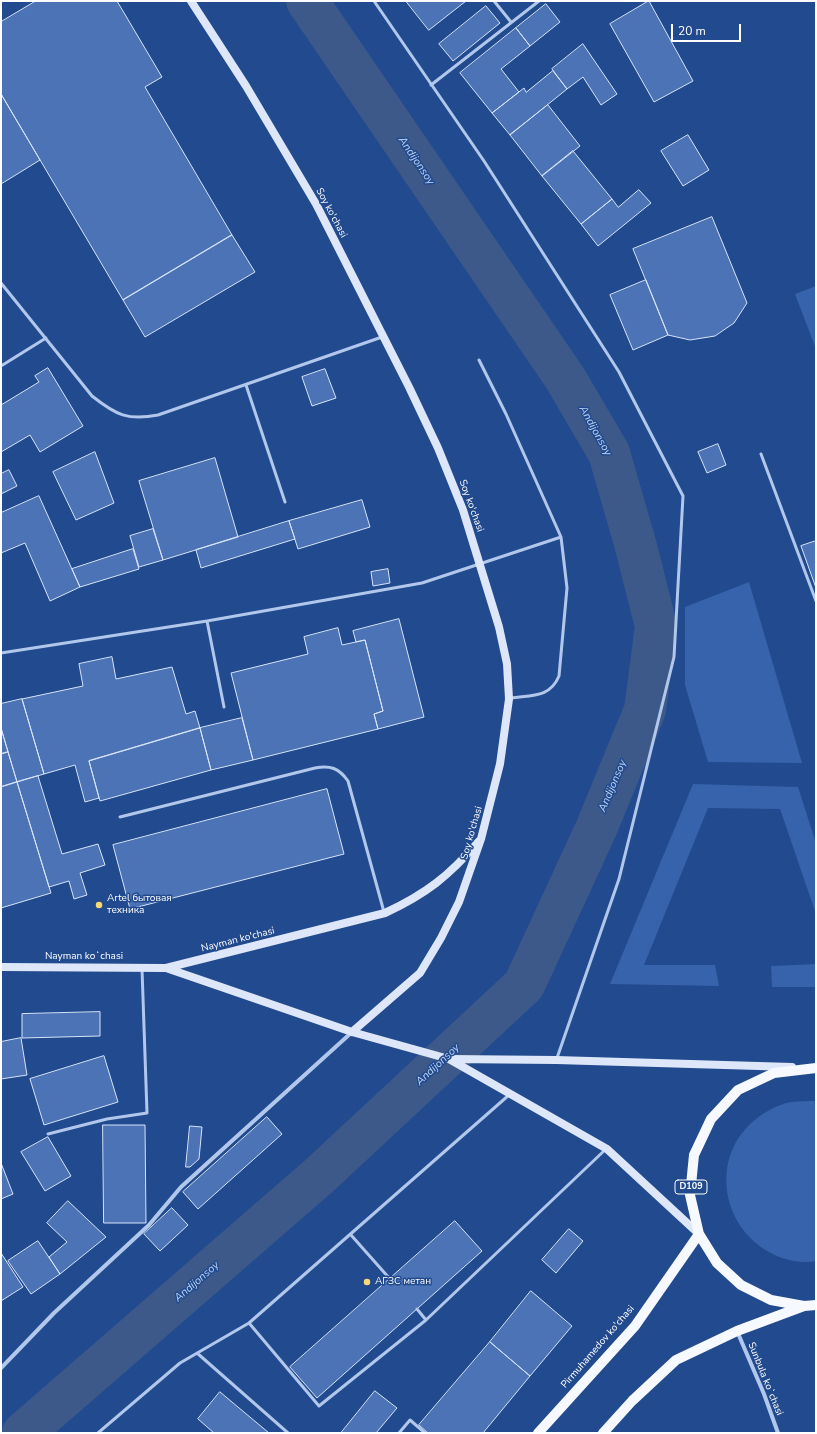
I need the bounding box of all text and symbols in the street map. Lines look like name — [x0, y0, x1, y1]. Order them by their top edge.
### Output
scale bar — [673, 16, 743, 42]
text: 20 m — [678, 23, 706, 39]
water label: Andijonsoy — [395, 134, 437, 188]
street label: Soy ko'chasi — [313, 186, 349, 240]
water label: Andijonsoy — [576, 404, 614, 458]
street label: Soy ko'chasi — [456, 478, 486, 534]
water label: Andijonsoy — [596, 758, 630, 814]
street label: Soy ko'chasi — [459, 805, 485, 861]
place label: Artel бытовая техника — [107, 893, 172, 916]
marker: Artel бытовая техника — [94, 900, 104, 910]
street label: Nayman ko'chasi — [200, 925, 276, 955]
street label: Nayman koʻchasi — [45, 951, 123, 963]
water label: Andijonsoy — [413, 1041, 463, 1089]
road number: D109 — [675, 1180, 707, 1194]
water label: Andijonsoy — [172, 1259, 222, 1305]
place label: АГЗС метан — [375, 1276, 431, 1288]
marker: АГЗС метан — [362, 1277, 372, 1287]
street label: Pirmuhamedov ko'chasi — [559, 1303, 637, 1391]
street label: Sunbula koʻchasi — [745, 1341, 785, 1417]

